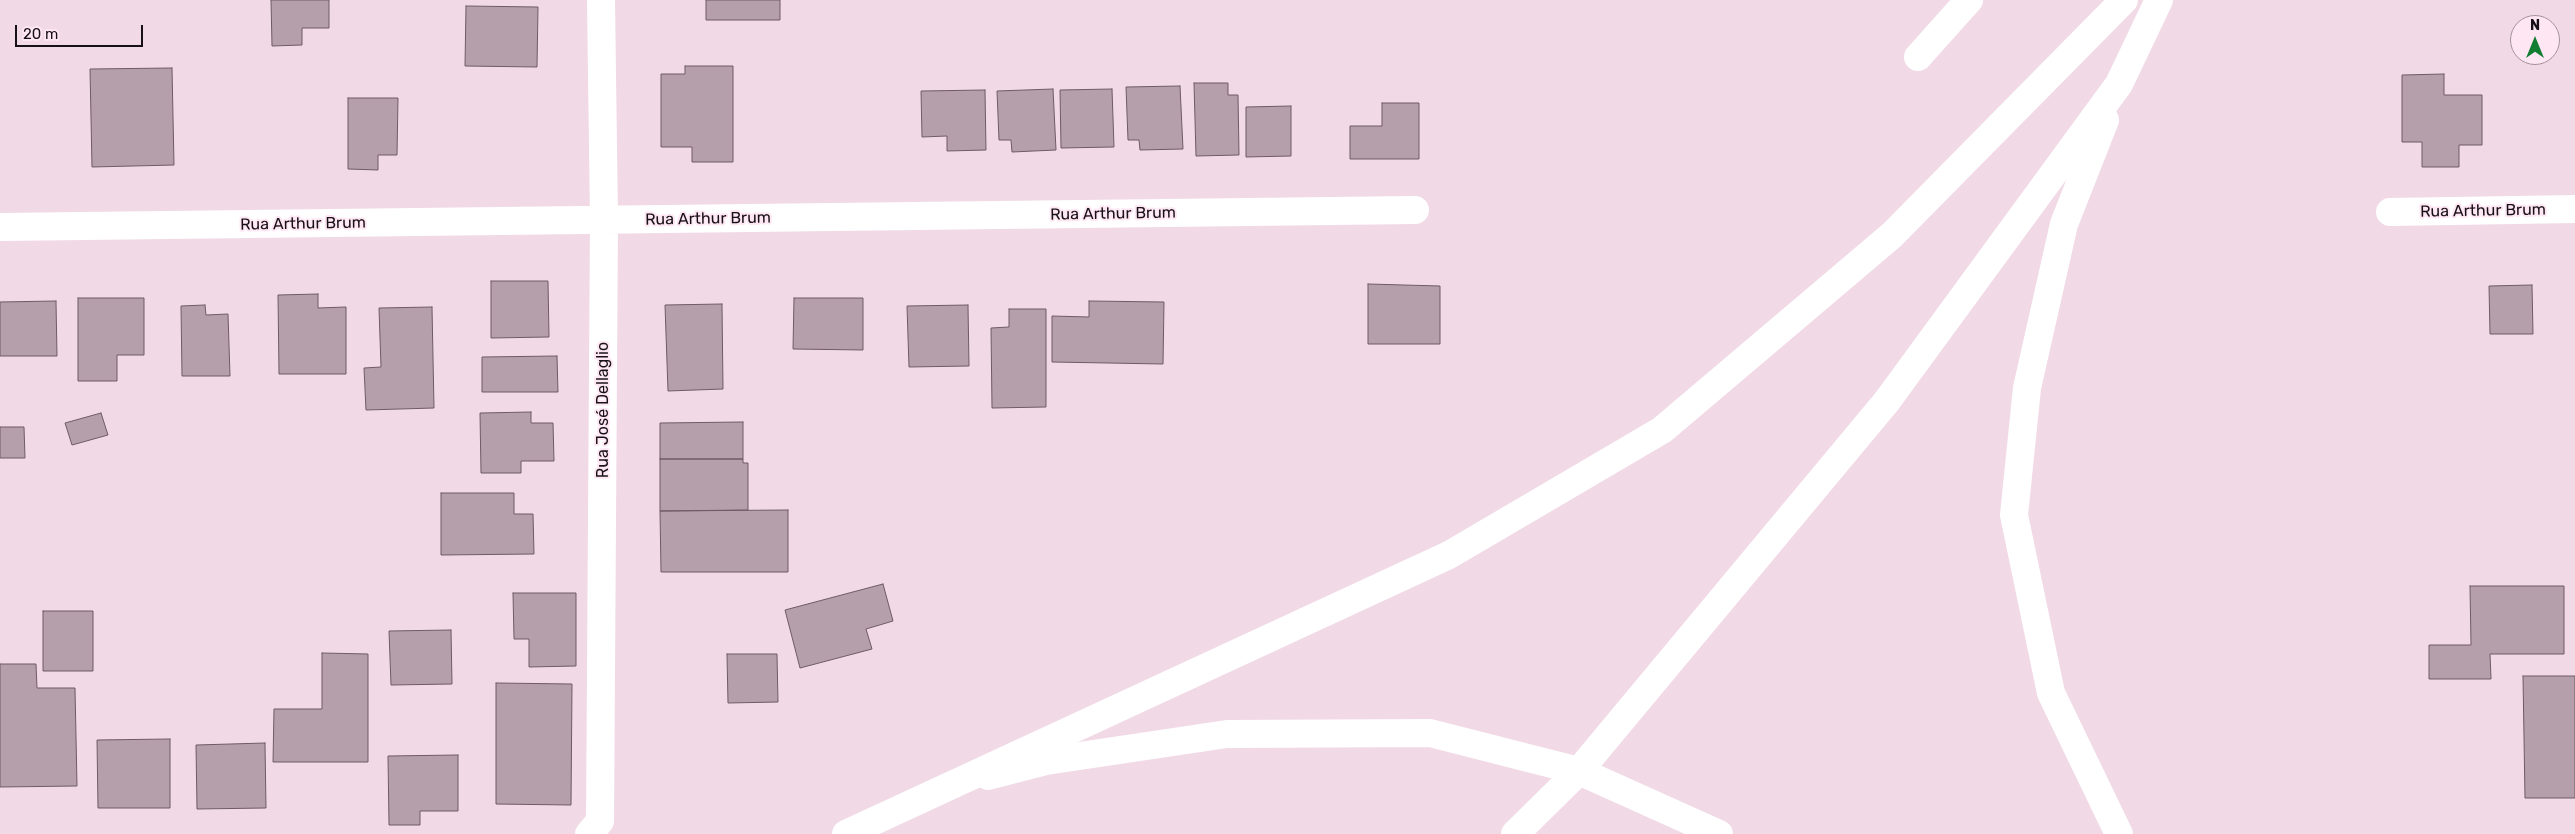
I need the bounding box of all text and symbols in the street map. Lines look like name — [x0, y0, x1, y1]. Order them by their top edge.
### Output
scale bar — [18, 15, 145, 47]
north arrow — [2510, 15, 2560, 65]
text: N — [2530, 17, 2540, 34]
text: 20 m — [23, 25, 58, 43]
street label: Rua Arthur Brum — [2420, 200, 2546, 222]
street label: Rua Arthur Brum — [1050, 203, 1176, 225]
street label: Rua Arthur Brum — [645, 208, 771, 230]
street label: Rua Arthur Brum — [240, 213, 366, 235]
street label: Rua José Dellaglio — [593, 342, 613, 478]

